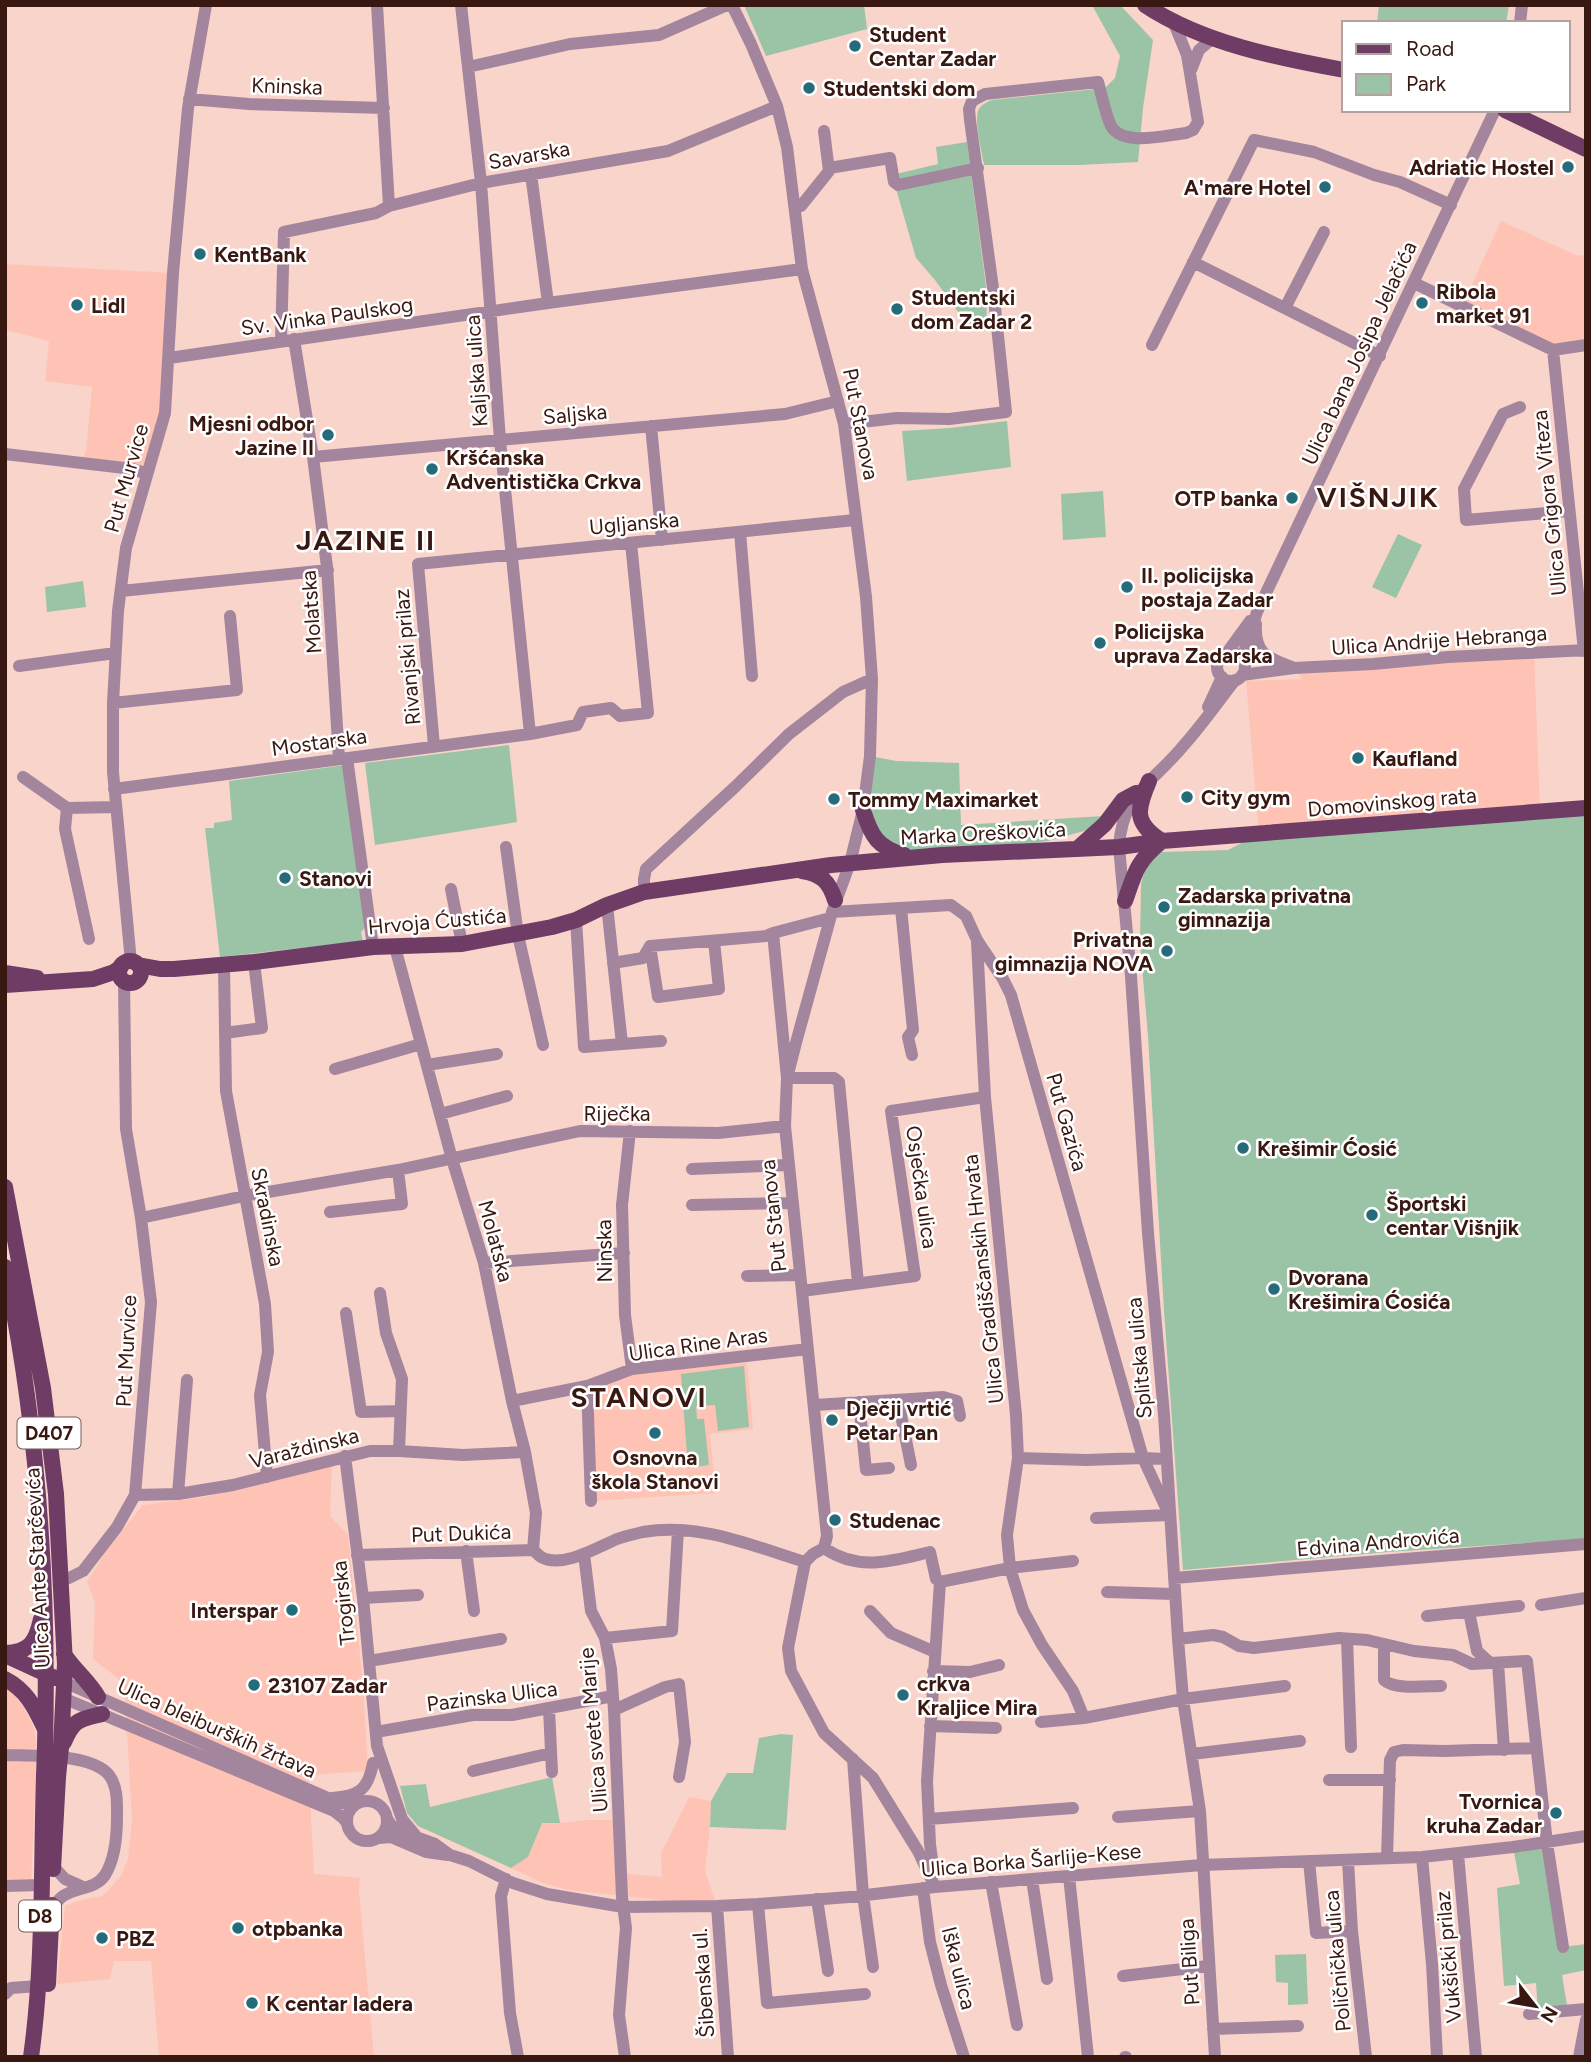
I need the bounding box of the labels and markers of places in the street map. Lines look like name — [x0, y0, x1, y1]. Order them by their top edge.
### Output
place label: Student Centar Zadar — [869, 22, 996, 71]
marker: Student Centar Zadar — [847, 38, 863, 54]
place label: Studentski dom — [823, 76, 975, 101]
marker: Studentski dom — [801, 80, 817, 96]
place label: Adriatic Hostel — [1409, 155, 1554, 180]
marker: Adriatic Hostel — [1560, 159, 1576, 175]
place label: A'mare Hotel — [1184, 175, 1311, 200]
marker: A'mare Hotel — [1317, 179, 1333, 195]
place label: KentBank — [214, 242, 307, 267]
marker: KentBank — [192, 246, 208, 262]
place label: Ribola market 91 — [1436, 279, 1530, 328]
place label: Studentski dom Zadar 2 — [911, 285, 1032, 334]
place label: Lidl — [91, 293, 125, 318]
marker: Ribola market 91 — [1414, 295, 1430, 311]
marker: Lidl — [69, 297, 85, 313]
marker: Studentski dom Zadar 2 — [889, 301, 905, 317]
place label: Mjesni odbor Jazine II — [189, 411, 314, 460]
marker: Mjesni odbor Jazine II — [320, 427, 336, 443]
place label: Kršćanska Adventistička Crkva — [446, 445, 641, 494]
marker: Kršćanska Adventistička Crkva — [424, 461, 440, 477]
place label: OTP banka — [1174, 486, 1278, 511]
marker: OTP banka — [1284, 490, 1300, 506]
place label: II. policijska postaja Zadar — [1141, 563, 1274, 612]
marker: II. policijska postaja Zadar — [1119, 579, 1135, 595]
place label: Policijska uprava Zadarska — [1114, 619, 1273, 668]
marker: Policijska uprava Zadarska — [1092, 635, 1108, 651]
place label: Kaufland — [1372, 746, 1458, 771]
marker: Kaufland — [1350, 750, 1366, 766]
place label: City gym — [1201, 785, 1290, 810]
place label: Tommy Maximarket — [848, 787, 1039, 812]
marker: City gym — [1179, 789, 1195, 805]
marker: Tommy Maximarket — [826, 791, 842, 807]
place label: Stanovi — [299, 866, 372, 891]
marker: Stanovi — [277, 870, 293, 886]
place label: Zadarska privatna gimnazija — [1178, 883, 1351, 932]
marker: Zadarska privatna gimnazija — [1156, 899, 1172, 915]
place label: Privatna gimnazija NOVA — [995, 927, 1153, 976]
marker: Privatna gimnazija NOVA — [1159, 943, 1175, 959]
place label: Krešimir Ćosić — [1257, 1136, 1398, 1161]
marker: Krešimir Ćosić — [1235, 1140, 1251, 1156]
place label: Športski centar Višnjik — [1386, 1191, 1520, 1240]
marker: Športski centar Višnjik — [1364, 1207, 1380, 1223]
place label: Dvorana Krešimira Ćosića — [1288, 1265, 1450, 1314]
marker: Dvorana Krešimira Ćosića — [1266, 1281, 1282, 1297]
place label: Dječji vrtić Petar Pan — [846, 1396, 952, 1445]
marker: Dječji vrtić Petar Pan — [824, 1412, 840, 1428]
marker: Osnovna škola Stanovi — [647, 1425, 663, 1441]
place label: Osnovna škola Stanovi — [591, 1445, 719, 1494]
place label: Studenac — [849, 1508, 941, 1533]
marker: Studenac — [827, 1512, 843, 1528]
place label: Interspar — [191, 1598, 278, 1623]
marker: Interspar — [284, 1602, 300, 1618]
place label: crkva Kraljice Mira — [917, 1671, 1038, 1720]
place label: 23107 Zadar — [268, 1673, 387, 1698]
marker: 23107 Zadar — [246, 1677, 262, 1693]
marker: crkva Kraljice Mira — [895, 1687, 911, 1703]
place label: Tvornica kruha Zadar — [1427, 1789, 1542, 1838]
marker: Tvornica kruha Zadar — [1548, 1805, 1564, 1821]
place label: otpbanka — [252, 1916, 343, 1941]
marker: otpbanka — [230, 1920, 246, 1936]
place label: PBZ — [116, 1926, 155, 1951]
marker: PBZ — [94, 1930, 110, 1946]
place label: K centar Iadera — [266, 1991, 413, 2016]
marker: K centar Iadera — [244, 1995, 260, 2011]

